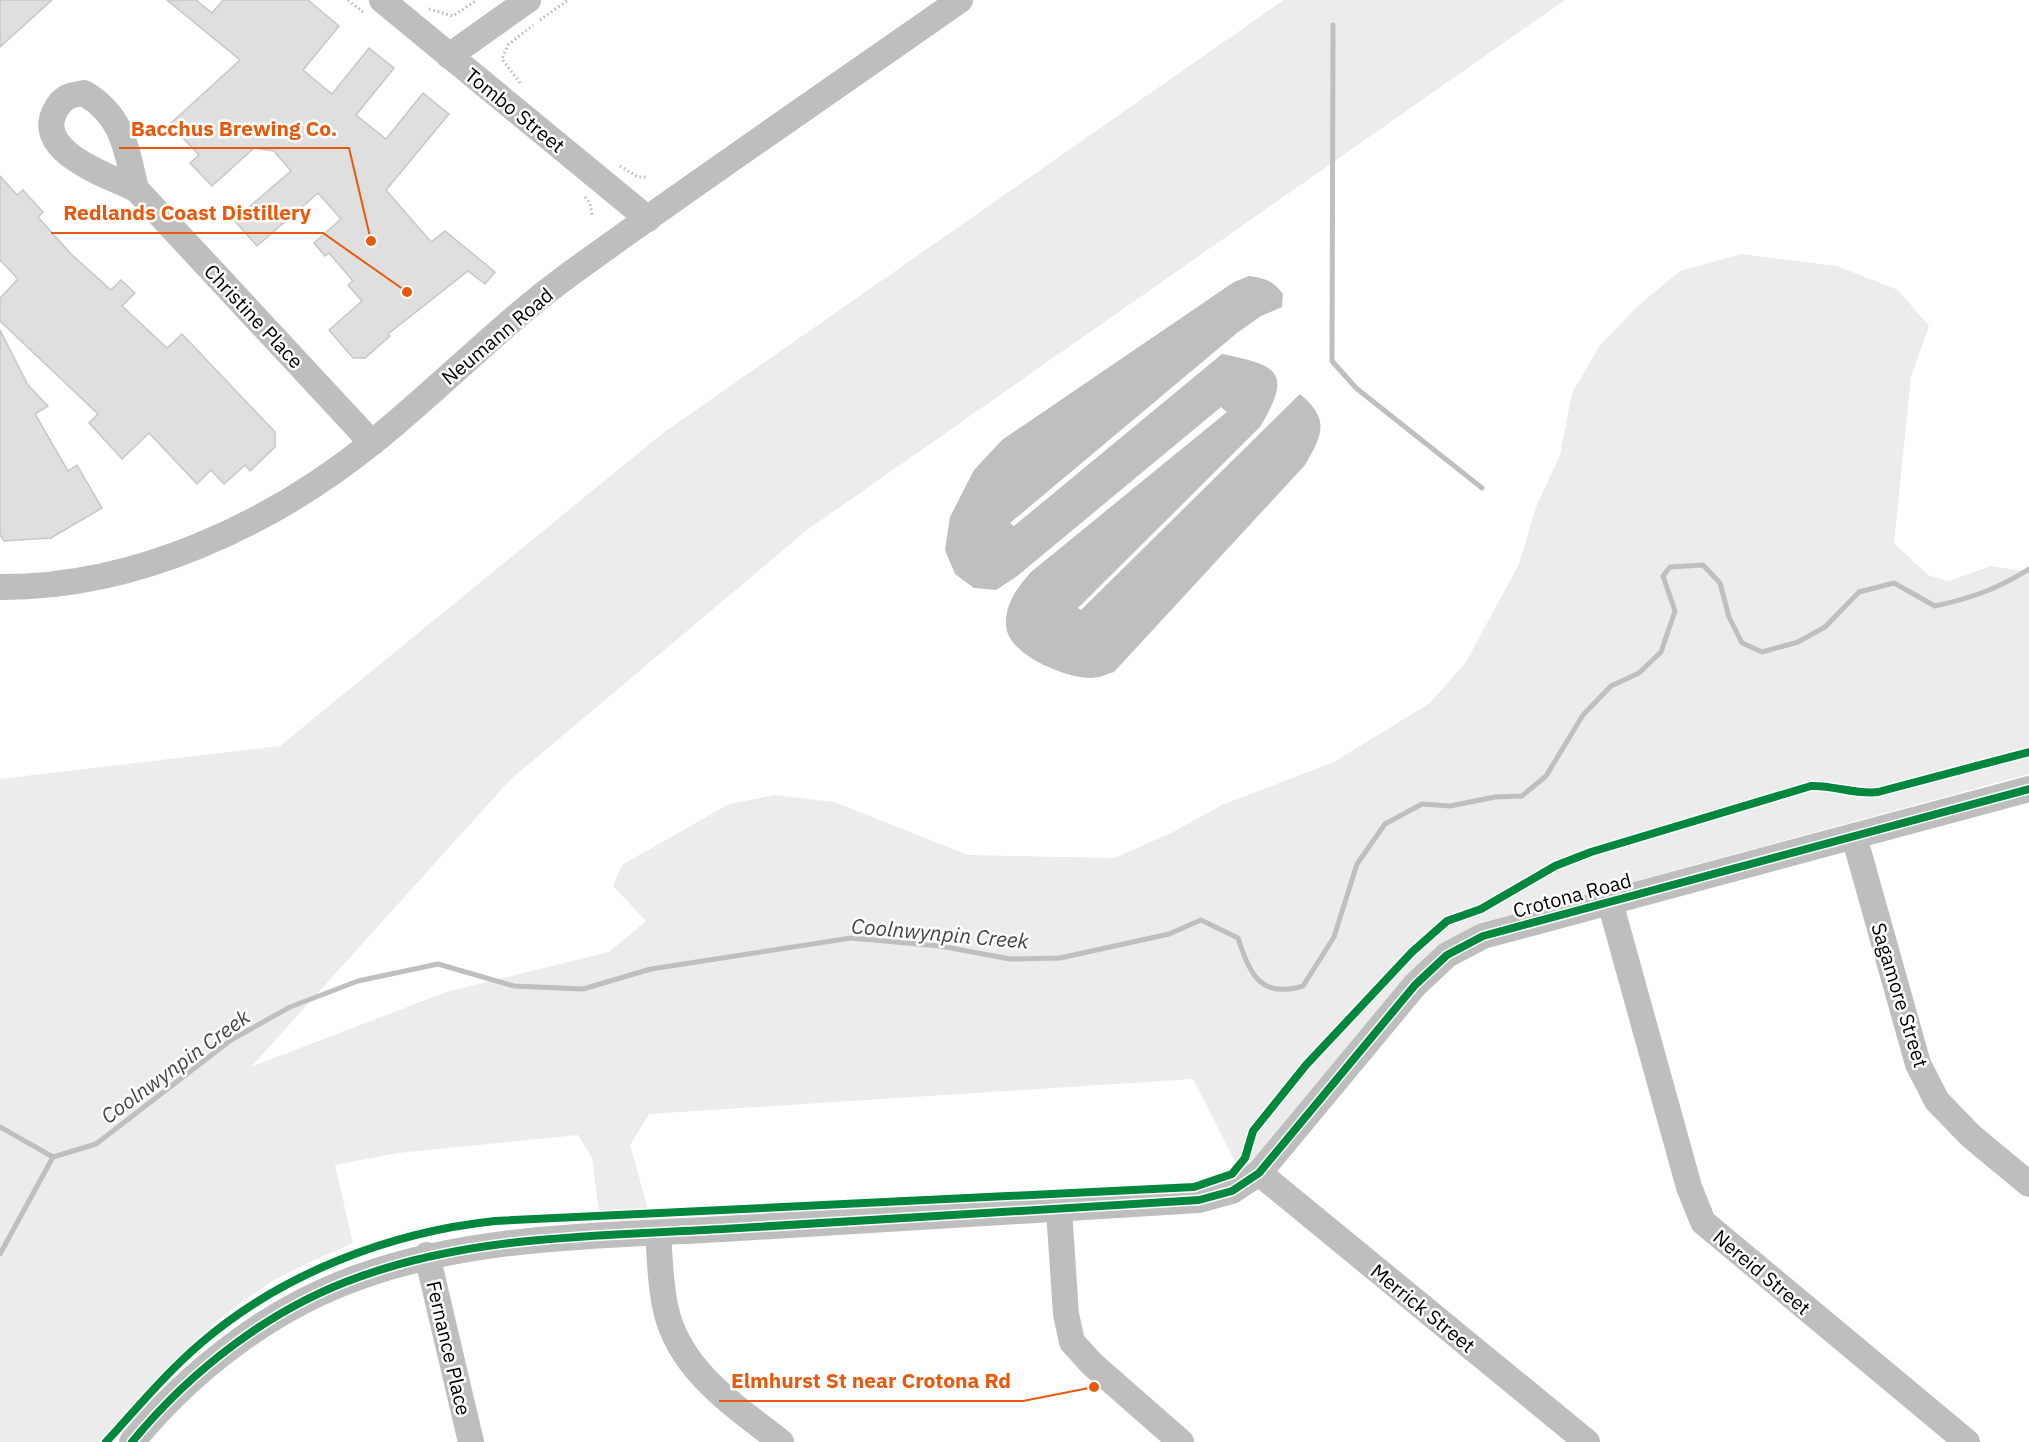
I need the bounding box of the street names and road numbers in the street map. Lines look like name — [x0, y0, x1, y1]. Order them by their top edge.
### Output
street label: Tombo Street — [459, 61, 571, 159]
street label: Christine Place — [198, 258, 310, 374]
street label: Neumann Road — [435, 281, 559, 391]
street label: Crotona Road — [1510, 866, 1634, 924]
street label: Sagamore Street — [1865, 919, 1935, 1071]
street label: Nereid Street — [1708, 1223, 1816, 1321]
street label: Merrick Street — [1365, 1258, 1481, 1358]
street label: Fernance Place — [420, 1278, 478, 1418]

